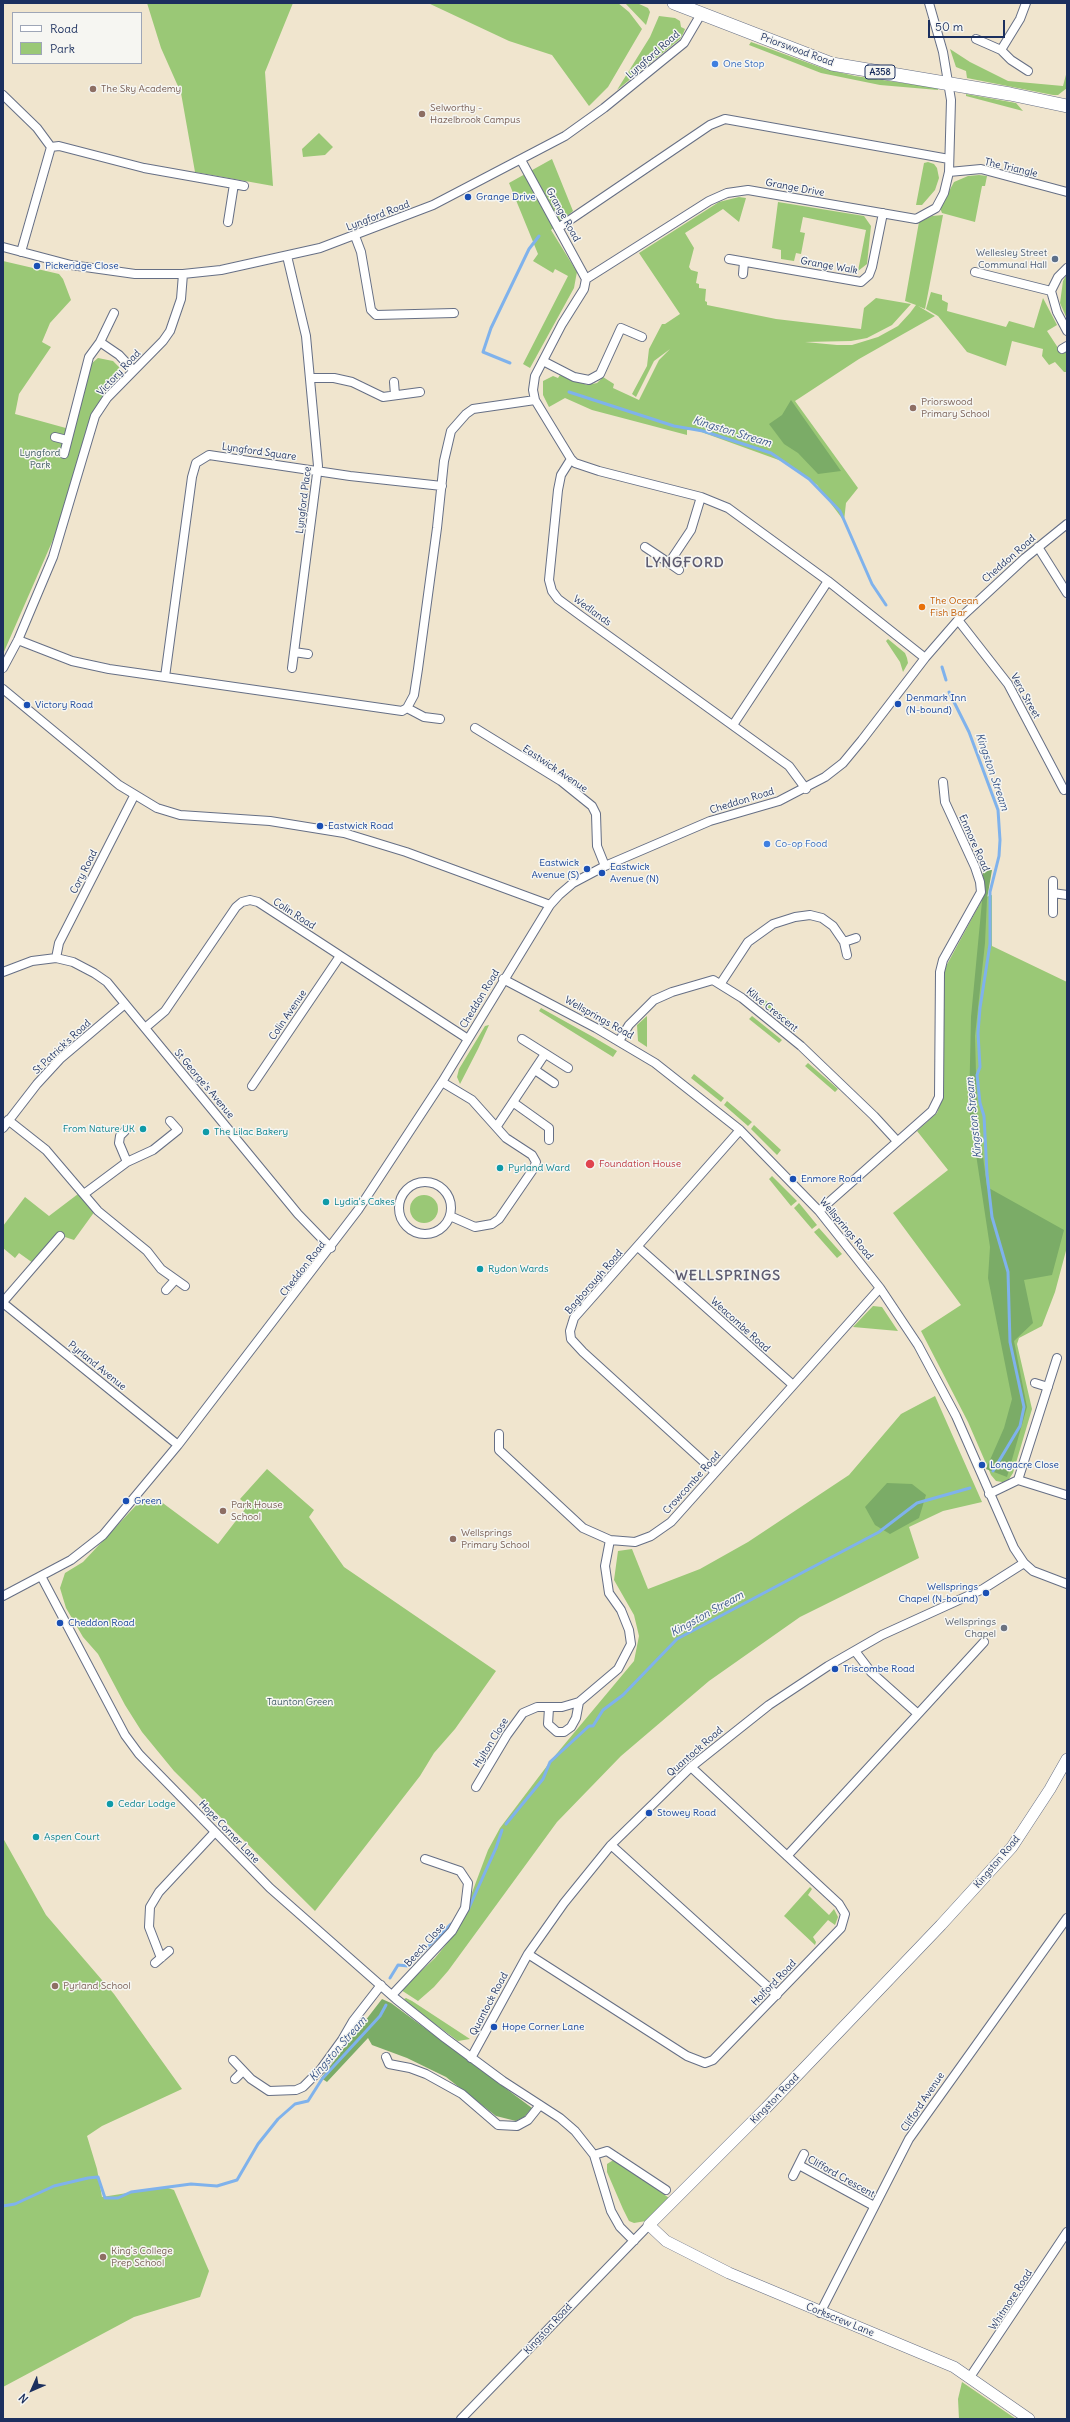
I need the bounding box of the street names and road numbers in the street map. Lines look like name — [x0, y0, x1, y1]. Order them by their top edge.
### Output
street label: Lyngford Road — [624, 29, 682, 81]
street label: Priorswood Road — [759, 31, 835, 69]
road number: A358 — [865, 65, 895, 79]
street label: The Triangle — [983, 156, 1039, 180]
street label: Grange Drive — [765, 177, 825, 199]
street label: Grange Road — [543, 186, 583, 244]
street label: Lyngford Road — [345, 198, 411, 234]
street label: Grange Walk — [799, 255, 859, 277]
street label: Victory Road — [95, 348, 143, 398]
street label: Lyngford Square — [221, 441, 297, 463]
street label: Lyngford Place — [294, 466, 314, 534]
street label: Cheddon Road — [980, 533, 1038, 585]
street label: Wedlands — [571, 593, 613, 629]
street label: Vera Street — [1008, 671, 1042, 721]
street label: Eastwick Avenue — [520, 743, 590, 795]
street label: Cheddon Road — [708, 786, 776, 816]
street label: Enmore Road — [956, 813, 992, 873]
street label: Cory Road — [68, 848, 100, 896]
street label: Colin Road — [271, 896, 317, 932]
street label: Cheddon Road — [458, 967, 502, 1031]
street label: Kilve Crescent — [744, 986, 800, 1034]
street label: Colin Avenue — [267, 987, 309, 1043]
street label: Wellsprings Road — [562, 994, 636, 1042]
street label: St Patrick's Road — [31, 1017, 93, 1077]
street label: St George's Avenue — [172, 1047, 236, 1121]
street label: Wellsprings Road — [817, 1196, 875, 1262]
street label: Cheddon Road — [278, 1239, 328, 1299]
street label: Bagborough Road — [563, 1247, 625, 1317]
street label: Weacombe Road — [708, 1295, 772, 1355]
street label: Pyrland Avenue — [66, 1339, 128, 1393]
street label: Crowcombe Road — [661, 1449, 723, 1517]
street label: Hylton Close — [471, 1716, 511, 1770]
street label: Quantock Road — [665, 1725, 725, 1779]
street label: Hope Corner Lane — [196, 1798, 262, 1866]
street label: Kingston Road — [972, 1833, 1022, 1891]
street label: Beech Close — [402, 1921, 448, 1969]
street label: Holford Road — [749, 1957, 799, 2009]
street label: Quantock Road — [467, 1970, 511, 2038]
street label: Clifford Avenue — [899, 2070, 947, 2134]
street label: Kingston Road — [748, 2071, 802, 2127]
street label: Clifford Crescent — [805, 2154, 877, 2200]
street label: Whitmore Road — [987, 2267, 1035, 2333]
street label: Kingston Road — [521, 2301, 575, 2357]
street label: Corkscrew Lane — [804, 2301, 876, 2339]

